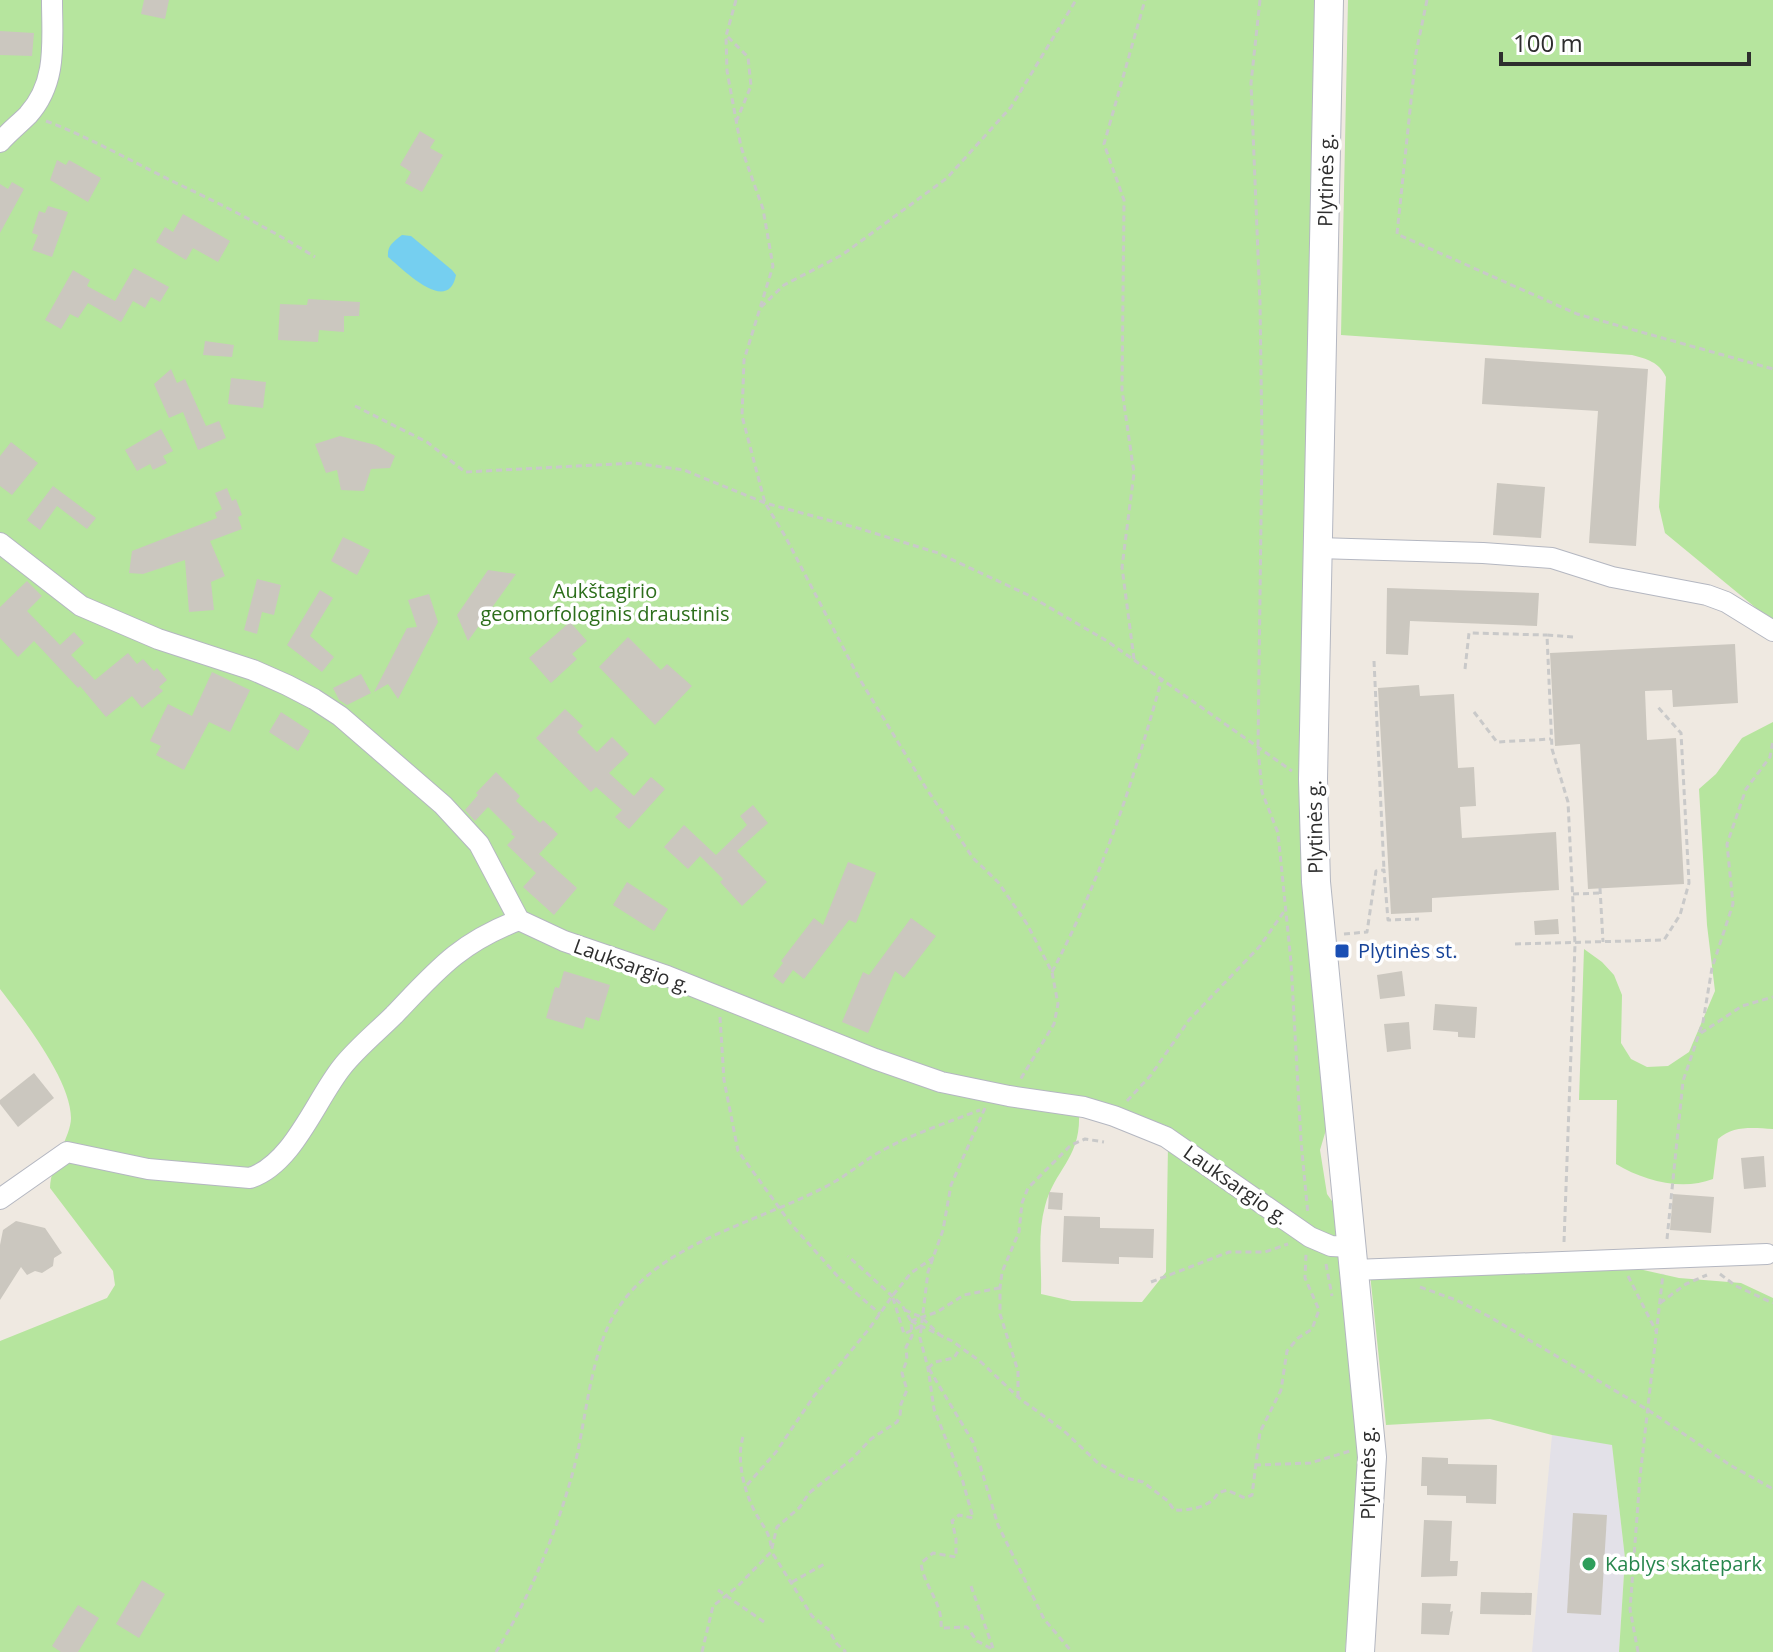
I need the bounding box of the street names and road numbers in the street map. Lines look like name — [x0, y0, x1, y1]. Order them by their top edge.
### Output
street label: Plytinės g. — [1311, 133, 1340, 227]
street label: Plytinės g. — [1300, 780, 1329, 874]
street label: Lauksargio g. — [570, 932, 694, 999]
street label: Lauksargio g. — [1178, 1138, 1294, 1231]
street label: Plytinės g. — [1354, 1426, 1381, 1520]

